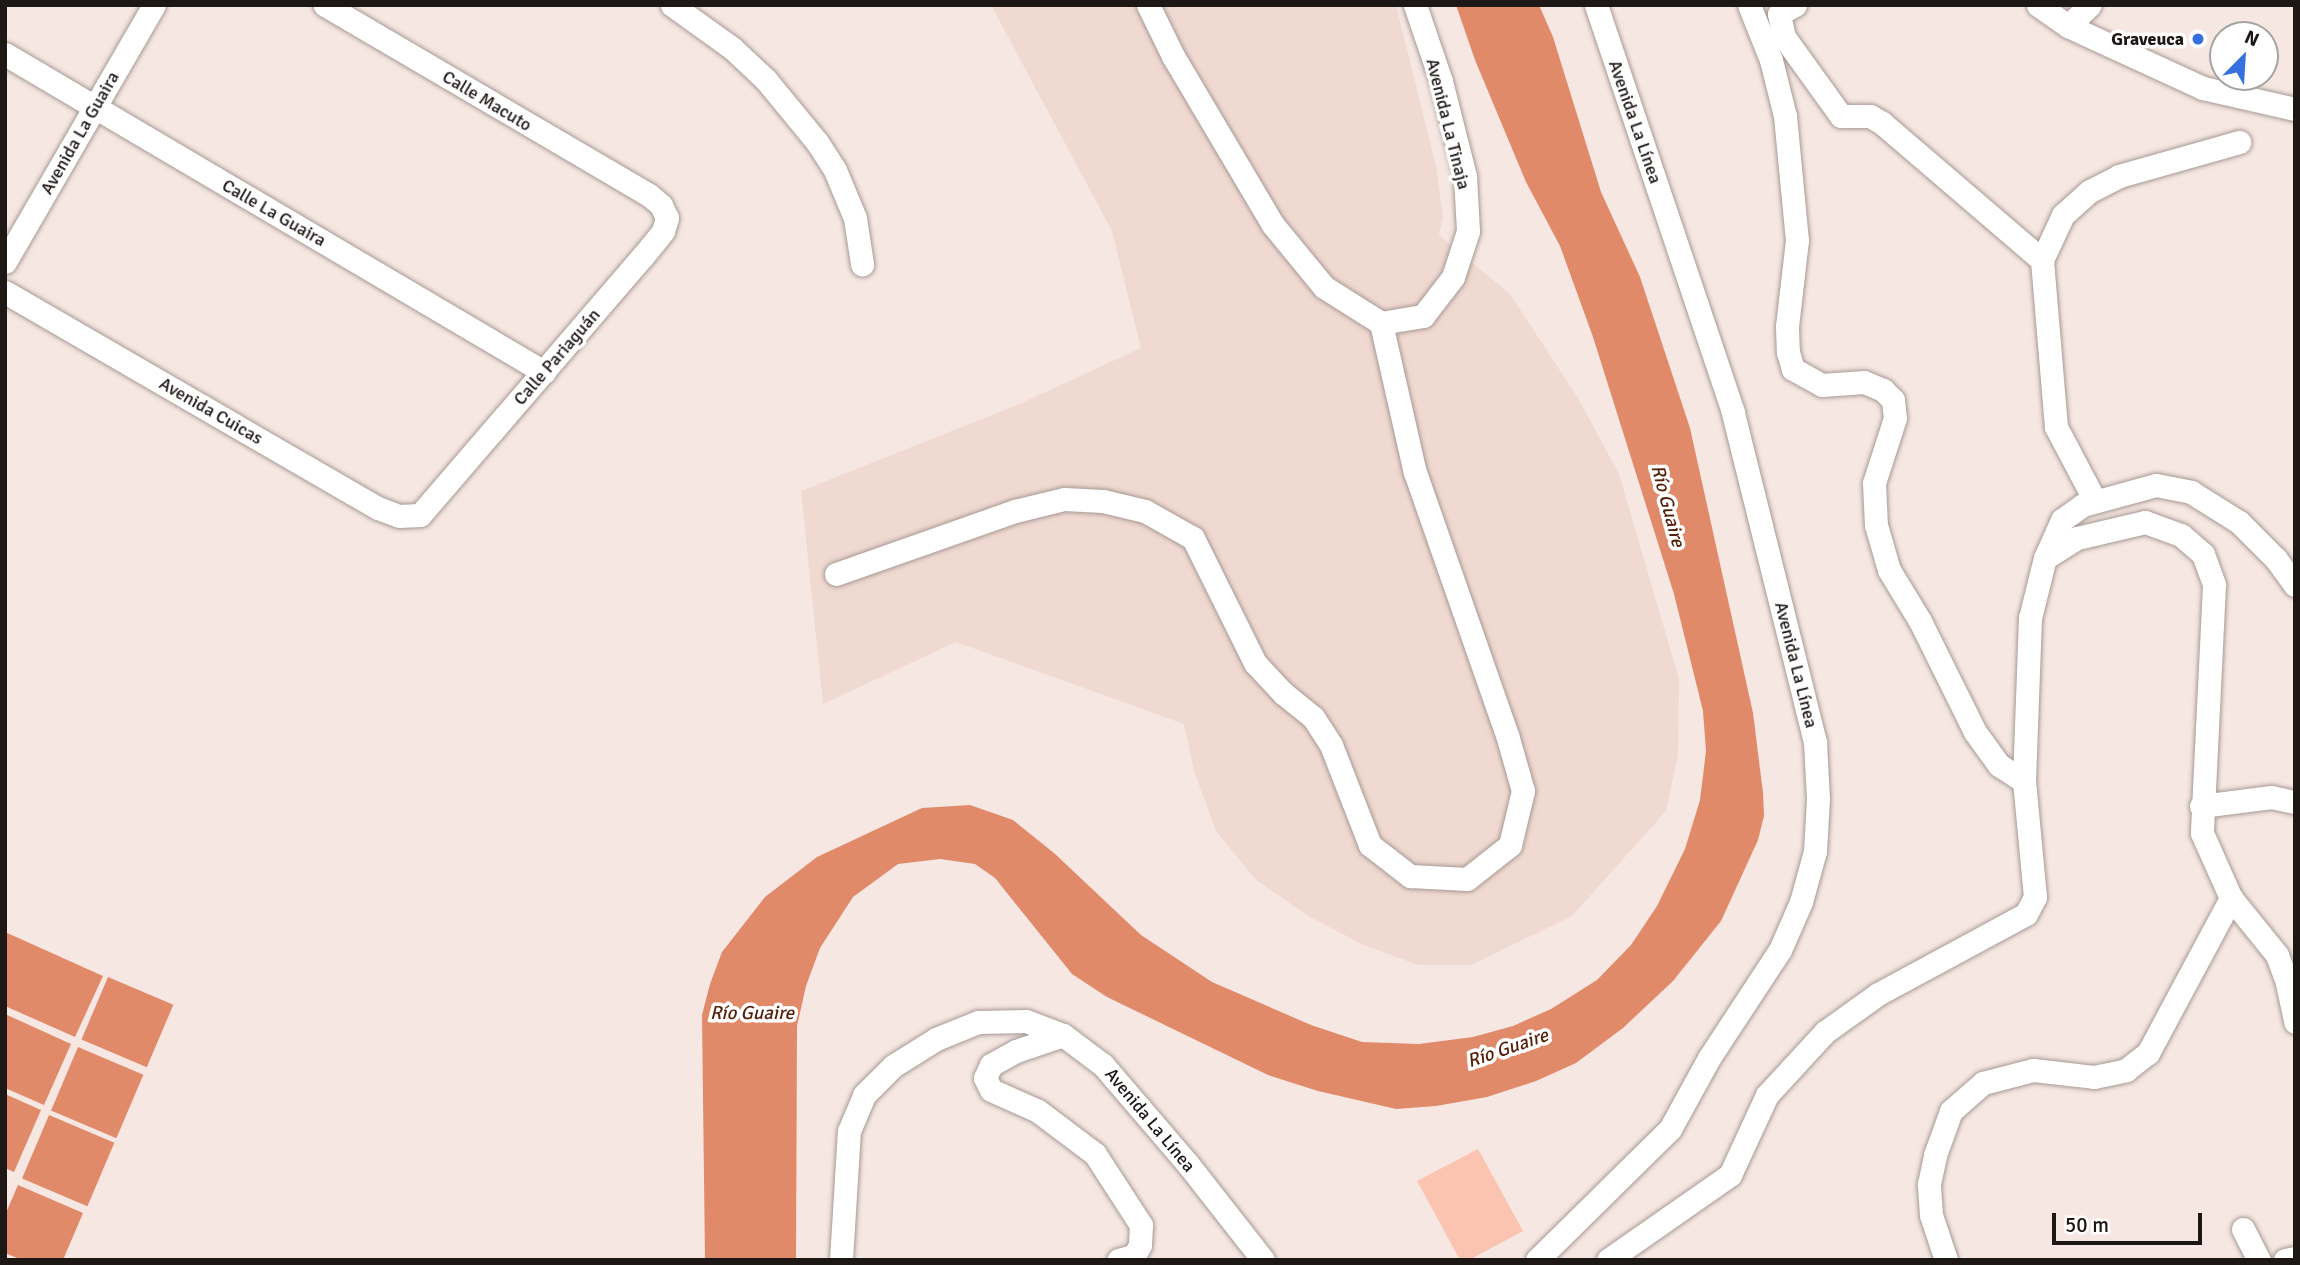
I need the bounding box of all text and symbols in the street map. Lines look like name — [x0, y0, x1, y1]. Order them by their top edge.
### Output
north arrow — [2209, 21, 2279, 91]
text: N — [2241, 25, 2263, 52]
place label: Graveuca — [2111, 28, 2184, 50]
marker: Graveuca — [2190, 31, 2206, 47]
street label: Avenida La Tinaja — [1421, 56, 1475, 192]
street label: Avenida La Línea — [1604, 57, 1666, 187]
street label: Calle Macuto — [438, 66, 536, 136]
street label: Avenida La Guaira — [36, 68, 124, 198]
street label: Calle La Guaira — [218, 175, 330, 251]
street label: Calle Pariaguán — [509, 304, 605, 410]
street label: Avenida Cuicas — [155, 373, 267, 449]
water label: Río Guaire — [1645, 462, 1689, 550]
street label: Avenida La Línea — [1770, 600, 1822, 730]
water label: Río Guaire — [710, 1003, 794, 1025]
water label: Río Guaire — [1464, 1025, 1552, 1073]
street label: Avenida La Línea — [1100, 1064, 1200, 1176]
scale bar — [2055, 1198, 2206, 1242]
text: 50 m — [2065, 1212, 2109, 1238]

